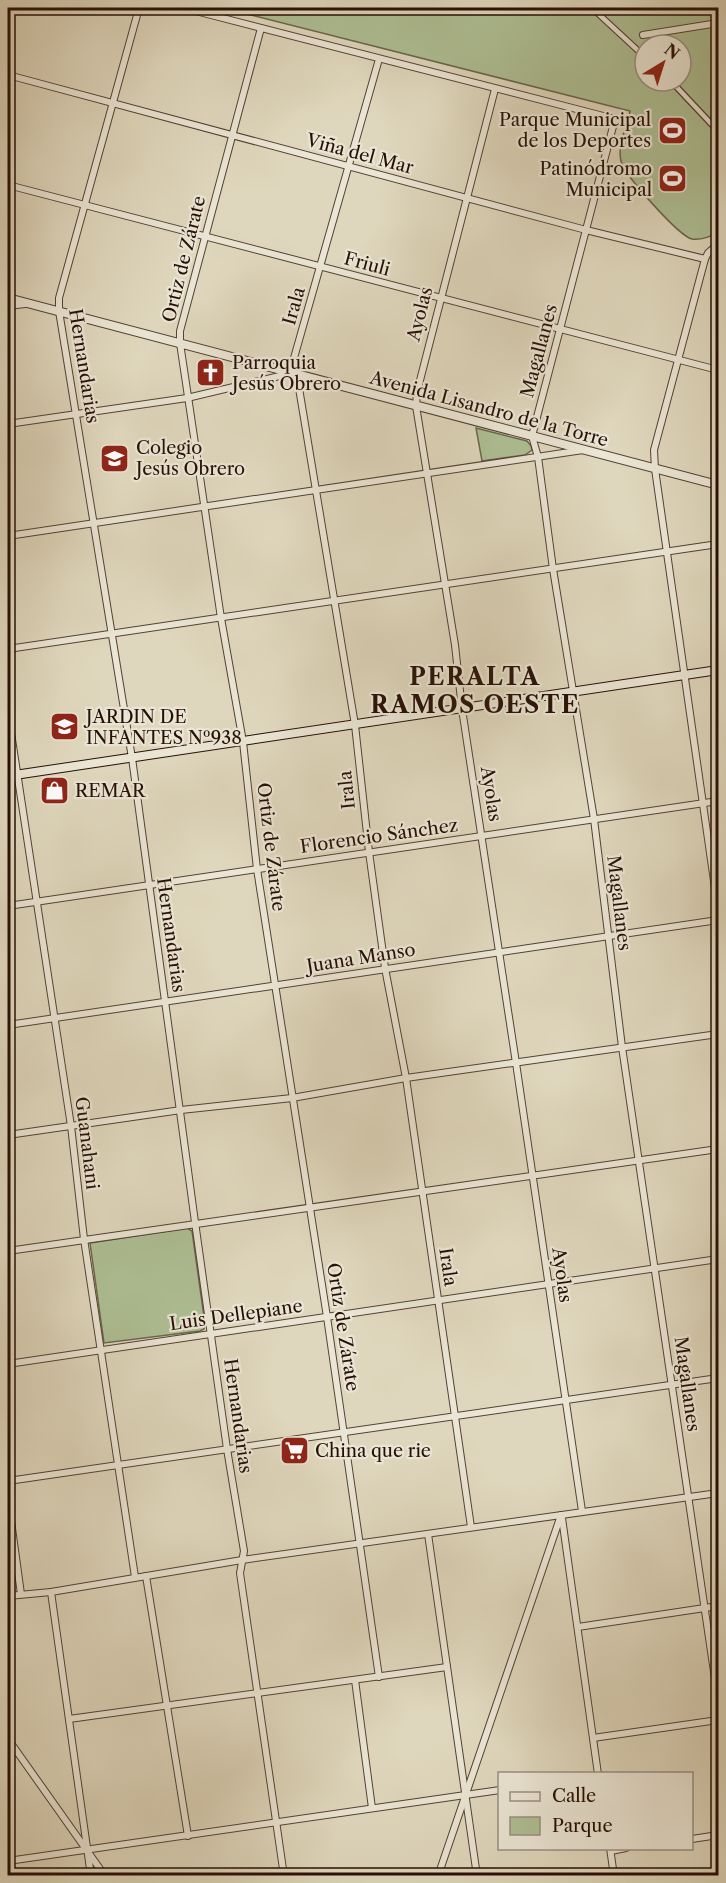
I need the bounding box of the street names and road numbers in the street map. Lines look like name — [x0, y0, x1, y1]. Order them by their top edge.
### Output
street label: Viña del Mar — [303, 129, 416, 179]
street label: Ortiz de Zárate — [158, 194, 210, 324]
street label: Friuli — [342, 247, 393, 281]
street label: Irala — [278, 284, 310, 328]
street label: Ayolas — [402, 284, 437, 345]
street label: Magallanes — [516, 302, 562, 400]
street label: Hernandarias — [64, 307, 104, 425]
street label: Avenida Lisandro de la Torre — [366, 366, 611, 451]
street label: Ayolas — [476, 764, 506, 823]
street label: Irala — [334, 769, 360, 810]
street label: Ortiz de Zárate — [252, 781, 290, 913]
street label: Florencio Sánchez — [299, 814, 459, 858]
street label: Magallanes — [602, 854, 636, 952]
street label: Hernandarias — [152, 876, 190, 994]
street label: Juana Manso — [302, 939, 417, 978]
street label: Guanahani — [70, 1095, 104, 1191]
street label: Ayolas — [547, 1245, 577, 1304]
street label: Irala — [434, 1246, 462, 1288]
street label: Ortiz de Zárate — [322, 1261, 364, 1393]
street label: Luis Dellepiane — [168, 1295, 304, 1335]
street label: Magallanes — [669, 1335, 705, 1433]
street label: Hernandarias — [219, 1357, 257, 1475]

